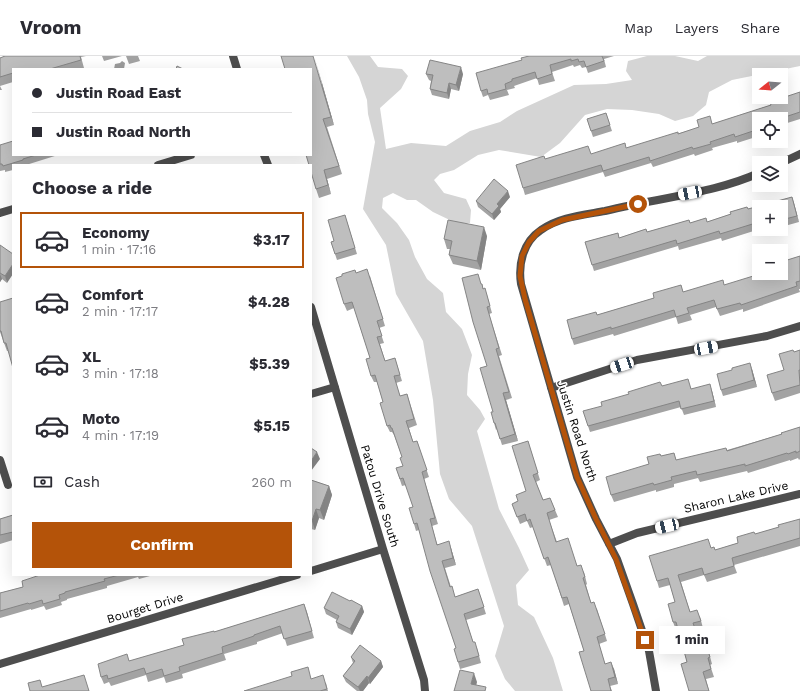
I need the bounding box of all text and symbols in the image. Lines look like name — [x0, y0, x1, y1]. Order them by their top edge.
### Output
text: Vroom — [20, 16, 81, 39]
text: Map — [624, 20, 653, 36]
text: Layers — [675, 20, 719, 36]
text: Share — [741, 20, 780, 36]
north arrow — [752, 68, 788, 104]
map controls — [752, 68, 788, 280]
text: Justin Road East — [56, 84, 181, 102]
button: locate — [752, 112, 788, 148]
text: Justin Road North — [56, 123, 191, 141]
button: layers — [752, 156, 788, 192]
text: Choose a ride — [32, 177, 152, 198]
car — [677, 185, 703, 201]
route start — [629, 195, 647, 213]
button: + — [752, 200, 788, 236]
icon: car — [34, 222, 70, 258]
text: Economy — [82, 224, 149, 242]
text: $3.17 — [253, 231, 290, 249]
text: 1 min · 17:16 — [82, 242, 156, 257]
button: − — [752, 244, 788, 280]
icon: car — [34, 284, 70, 320]
text: Comfort — [82, 286, 143, 304]
text: $4.28 — [248, 293, 290, 311]
text: 2 min · 17:17 — [82, 304, 158, 319]
car — [693, 340, 719, 356]
icon: car — [34, 346, 70, 382]
text: XL — [82, 348, 101, 366]
text: $5.39 — [249, 355, 290, 373]
car — [609, 356, 635, 374]
text: 3 min · 17:18 — [82, 366, 159, 381]
street label: Justin Road North — [554, 378, 600, 484]
icon: car — [34, 408, 70, 444]
text: Moto — [82, 410, 120, 428]
text: $5.15 — [254, 417, 290, 435]
text: 4 min · 17:19 — [82, 428, 159, 443]
street label: Patou Drive South — [358, 443, 402, 549]
icon: cash — [32, 471, 54, 493]
text: Cash — [64, 473, 100, 491]
text: 260 m — [252, 475, 292, 490]
street label: Sharon Lake Drive — [682, 478, 790, 516]
car — [654, 517, 680, 535]
button: Confirm — [32, 522, 292, 568]
street label: Bourget Drive — [105, 590, 185, 626]
callout: 1 min — [659, 626, 725, 654]
route end — [636, 631, 654, 649]
text: 1 min — [675, 632, 709, 647]

